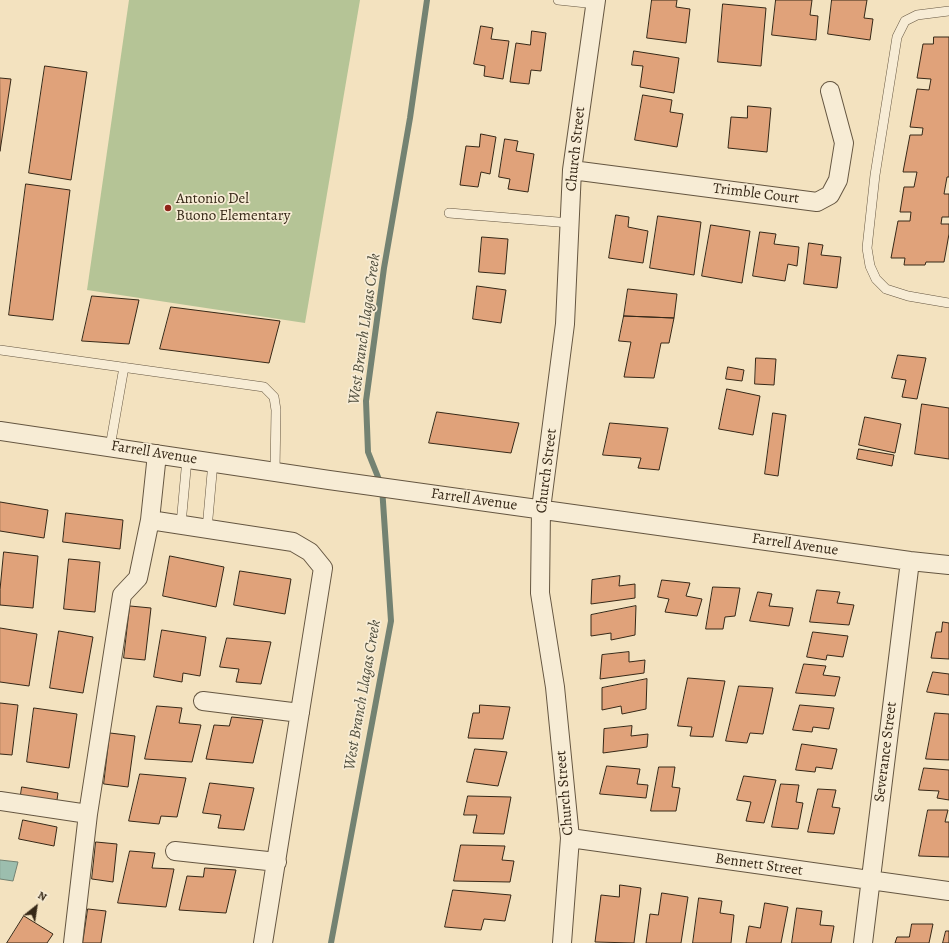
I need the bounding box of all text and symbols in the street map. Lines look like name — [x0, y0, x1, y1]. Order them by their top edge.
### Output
street label: Church Street — [563, 106, 589, 192]
street label: Trimble Court — [712, 180, 800, 208]
place label: Antonio Del Buono Elementary — [176, 190, 290, 225]
marker: Antonio Del Buono Elementary — [163, 203, 173, 213]
water label: West Branch Llagas Creek — [345, 252, 385, 406]
street label: Church Street — [533, 428, 561, 514]
street label: Farrell Avenue — [110, 437, 198, 469]
street label: Farrell Avenue — [430, 485, 518, 515]
street label: Farrell Avenue — [751, 530, 839, 560]
water label: West Branch Llagas Creek — [340, 618, 386, 772]
street label: Severance Street — [871, 701, 901, 803]
street label: Church Street — [552, 750, 578, 836]
street label: Bennett Street — [714, 850, 804, 880]
north arrow — [16, 887, 56, 927]
text: N — [35, 888, 49, 905]

